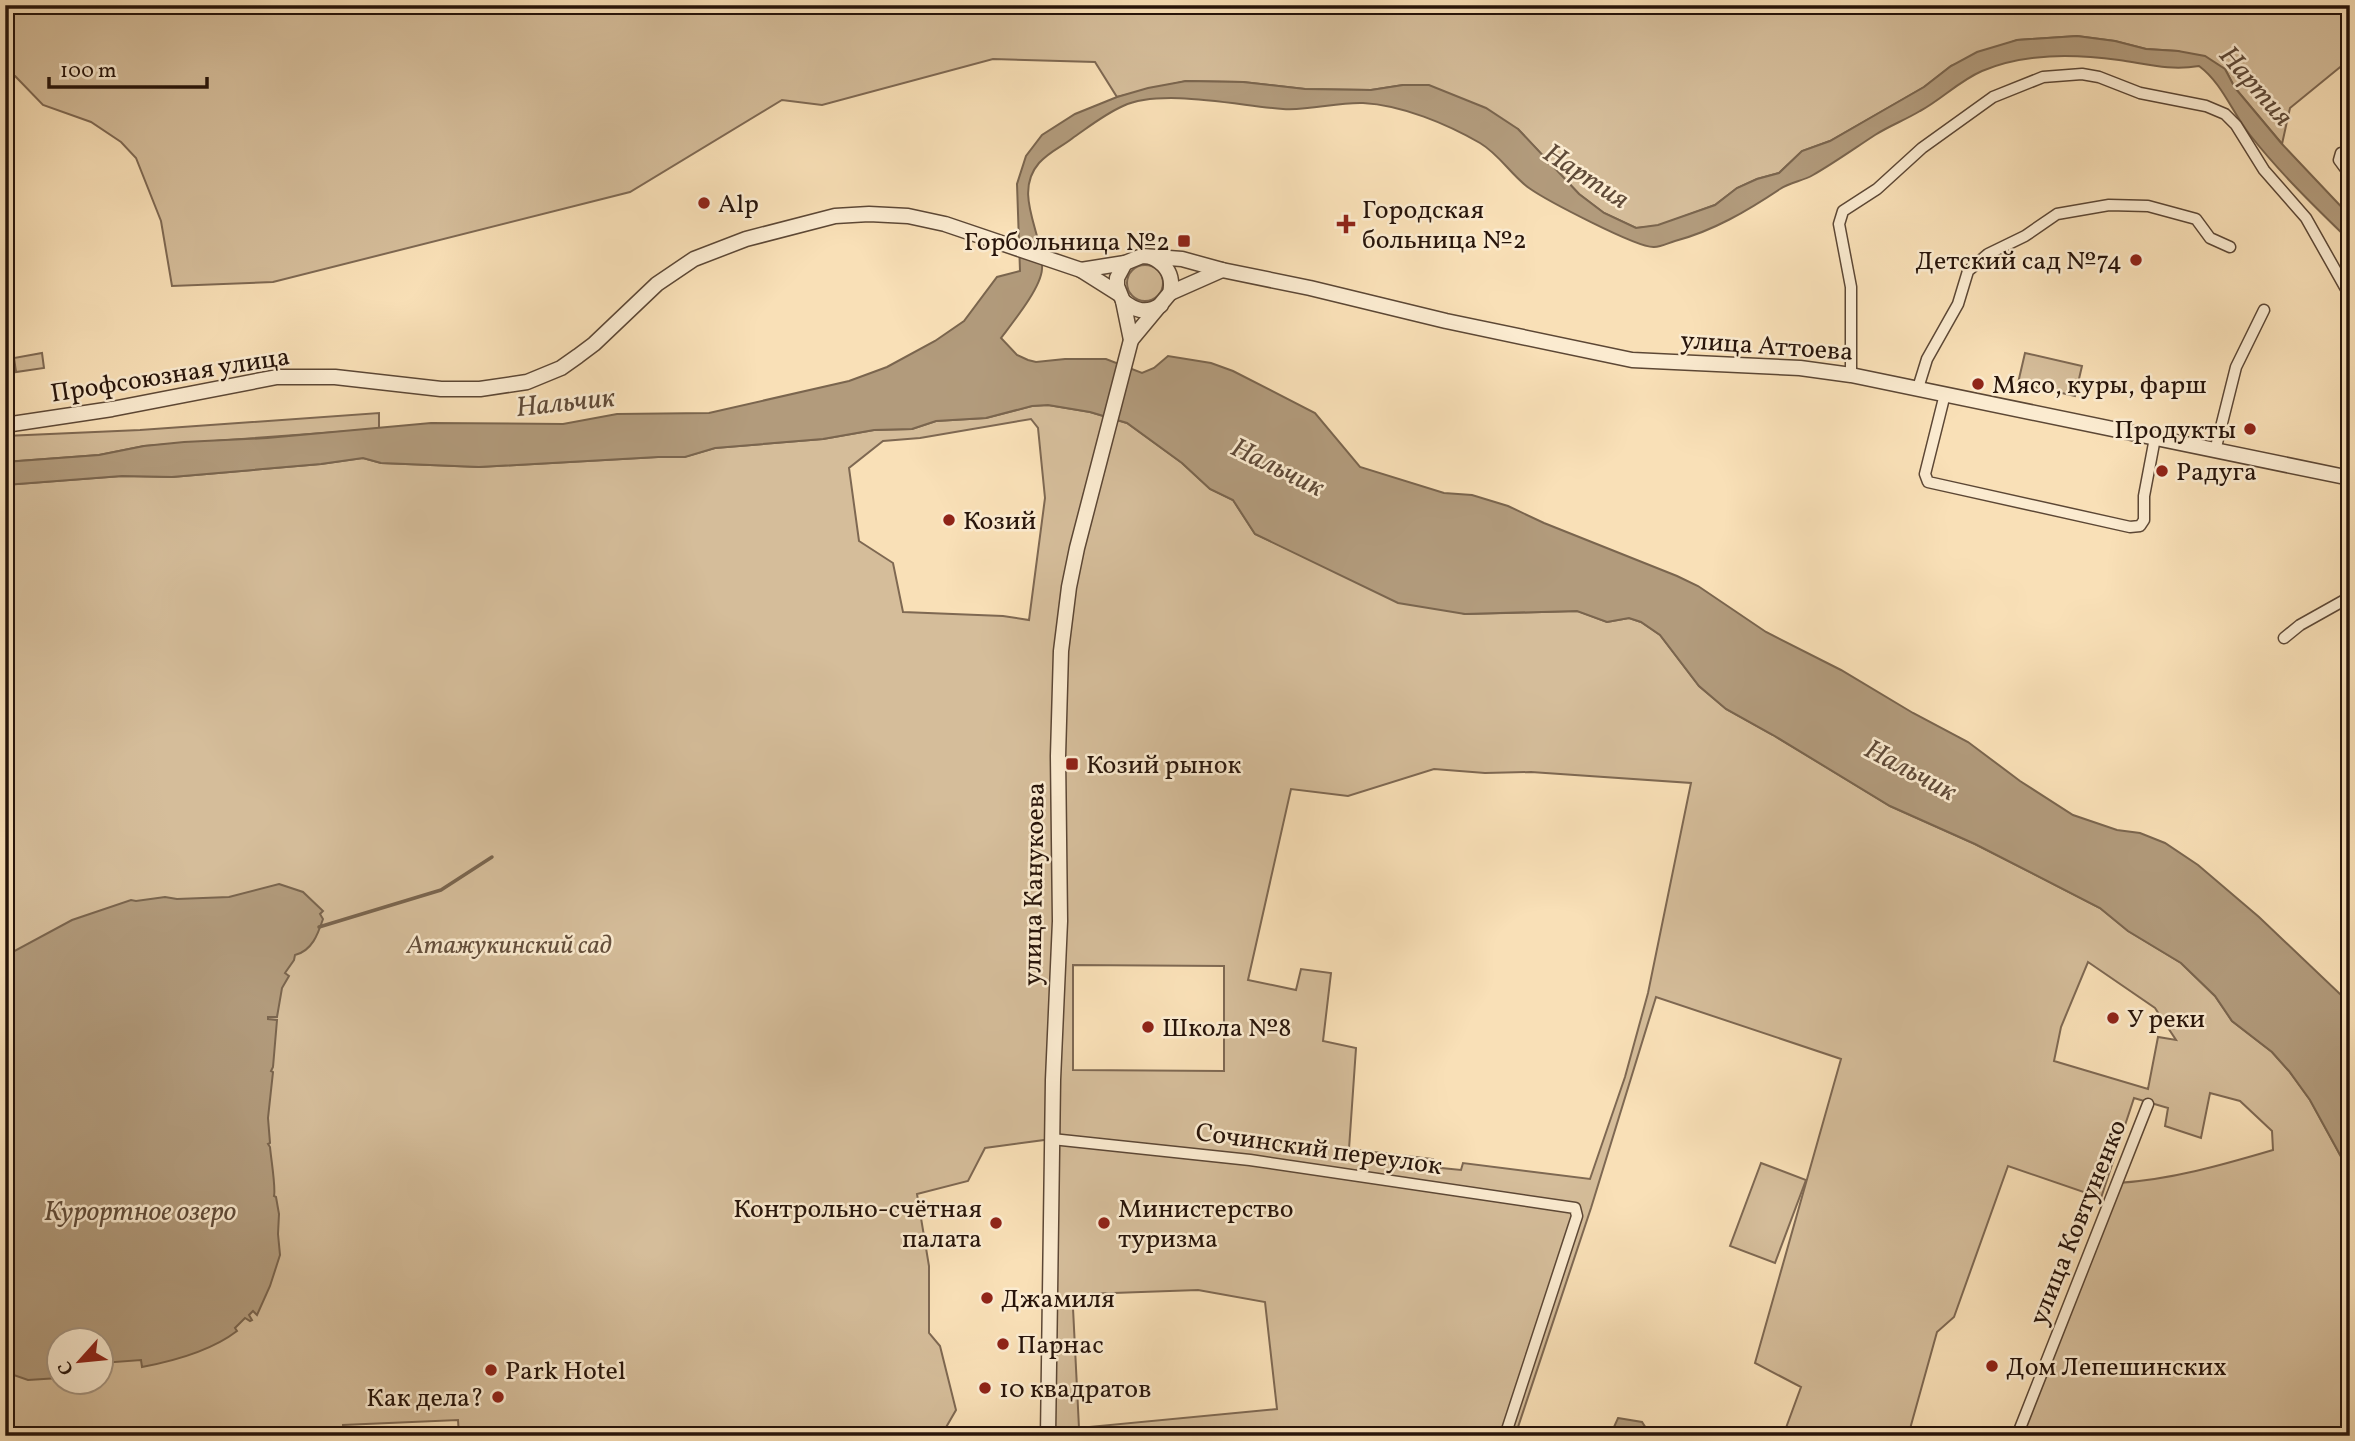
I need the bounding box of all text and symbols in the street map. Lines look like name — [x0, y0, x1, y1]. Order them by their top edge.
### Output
water label: Нартия — [2209, 38, 2301, 135]
scale bar — [49, 46, 206, 90]
text: 100 m — [60, 57, 117, 86]
water label: Нартия — [1535, 135, 1636, 219]
place label: Alp — [718, 187, 759, 223]
place label: Городская больница №2 — [1362, 193, 1527, 259]
marker: Alp — [696, 195, 712, 211]
marker: Городская больница №2 — [1336, 214, 1356, 234]
place label: Горбольница №2 — [964, 225, 1170, 261]
marker: Горбольница №2 — [1176, 233, 1192, 249]
place label: Детский сад №74 — [1915, 244, 2122, 280]
marker: Детский сад №74 — [2128, 252, 2144, 268]
street label: улица Аттоева — [1679, 323, 1854, 371]
street label: Профсоюзная улица — [48, 339, 293, 413]
place label: Мясо, куры, фарш — [1992, 368, 2207, 404]
marker: Мясо, куры, фарш — [1970, 376, 1986, 392]
water label: Нальчик — [514, 379, 617, 428]
place label: Продукты — [2114, 413, 2236, 449]
marker: Продукты — [2242, 421, 2258, 437]
water label: Нальчик — [1224, 429, 1331, 508]
place label: Радуга — [2176, 455, 2257, 491]
marker: Радуга — [2154, 463, 2170, 479]
place label: Козий — [963, 504, 1036, 540]
marker: Козий — [941, 512, 957, 528]
water label: Нальчик — [1857, 731, 1964, 812]
place label: Козий рынок — [1086, 748, 1241, 784]
marker: Козий рынок — [1064, 756, 1080, 772]
street label: улица Канукоева — [1015, 782, 1055, 986]
park label: Атажукинский сад — [406, 928, 612, 964]
place label: У реки — [2127, 1002, 2205, 1038]
marker: У реки — [2105, 1010, 2121, 1026]
place label: Школа №8 — [1162, 1011, 1291, 1047]
marker: Школа №8 — [1140, 1019, 1156, 1035]
street label: Сочинский переулок — [1193, 1115, 1444, 1185]
street label: улица Ковтуненко — [2021, 1115, 2137, 1331]
place label: Контрольно-счётная палата — [733, 1192, 982, 1258]
place label: Министерство туризма — [1118, 1192, 1294, 1258]
water label: Курортное озеро — [44, 1193, 237, 1232]
marker: Контрольно-счётная палата — [988, 1215, 1004, 1231]
marker: Министерство туризма — [1096, 1215, 1112, 1231]
place label: Джамиля — [1001, 1282, 1115, 1318]
marker: Джамиля — [979, 1290, 995, 1306]
north arrow — [46, 1326, 116, 1396]
place label: Парнас — [1017, 1328, 1104, 1364]
marker: Парнас — [995, 1336, 1011, 1352]
place label: Дом Лепешинских — [2006, 1350, 2227, 1386]
place label: Park Hotel — [505, 1354, 626, 1390]
text: С — [52, 1356, 81, 1379]
marker: Дом Лепешинских — [1984, 1358, 2000, 1374]
marker: Park Hotel — [483, 1362, 499, 1378]
place label: 10 квадратов — [999, 1372, 1151, 1408]
marker: 10 квадратов — [977, 1380, 993, 1396]
place label: Как дела? — [366, 1381, 484, 1417]
marker: Как дела? — [490, 1389, 506, 1405]

